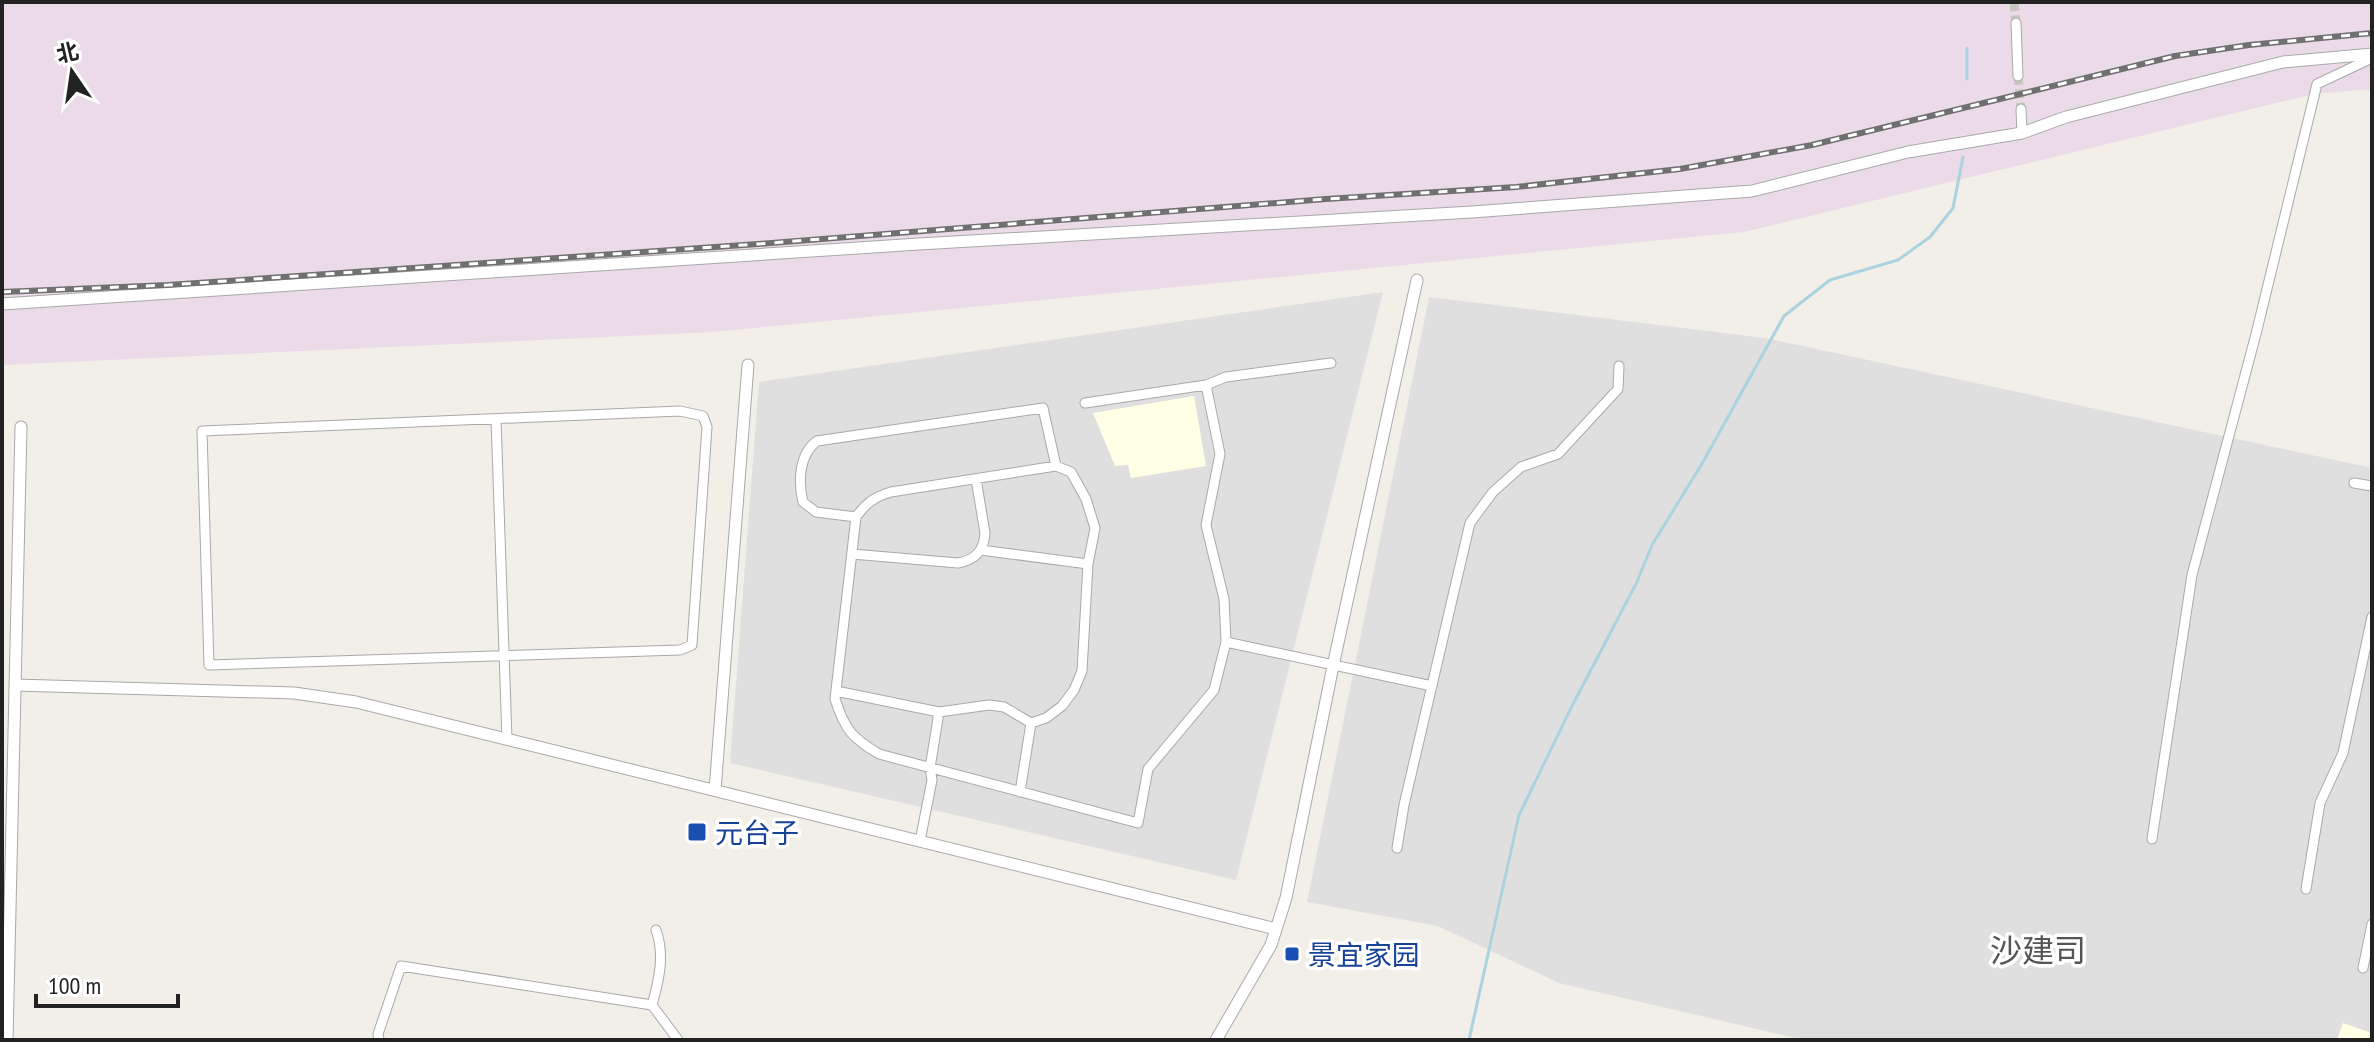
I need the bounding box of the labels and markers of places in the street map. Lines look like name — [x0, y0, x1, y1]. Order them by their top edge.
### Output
place label: 元台子 — [715, 814, 799, 851]
marker: 元台子 — [686, 821, 708, 843]
place label: 景宜家园 — [1308, 936, 1420, 973]
marker: 景宜家园 — [1283, 945, 1301, 963]

